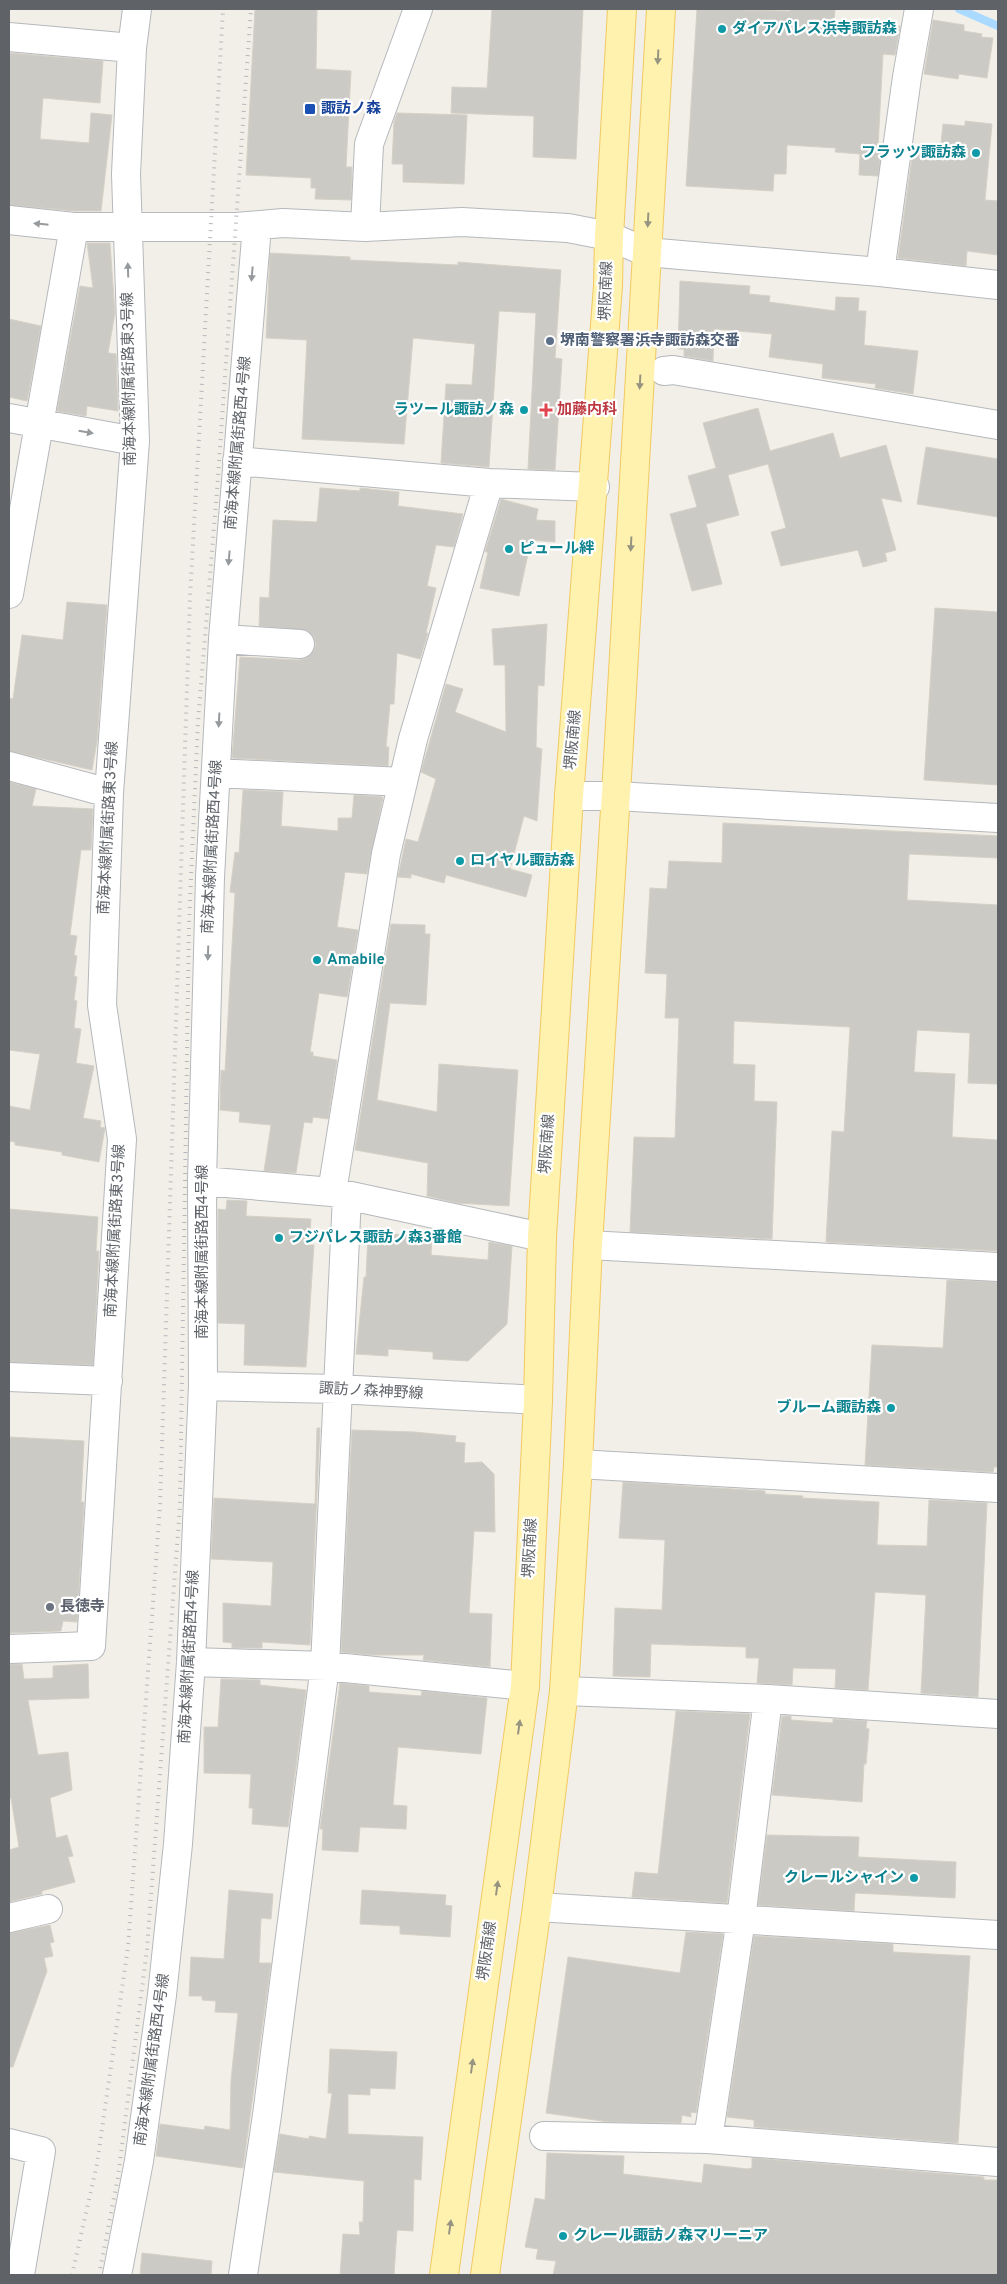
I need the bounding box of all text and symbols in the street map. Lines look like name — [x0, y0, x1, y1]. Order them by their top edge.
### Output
place label: ダイアパレス浜寺諏訪森 — [732, 20, 897, 39]
marker: ダイアパレス浜寺諏訪森 — [716, 23, 728, 35]
one-way arrow — [654, 50, 662, 66]
place label: 諏訪ノ森 — [321, 100, 381, 119]
marker: 諏訪ノ森 — [303, 102, 317, 116]
place label: フラッツ諏訪森 — [861, 144, 966, 163]
marker: フラッツ諏訪森 — [970, 147, 982, 159]
one-way arrow — [644, 212, 652, 228]
one-way arrow — [33, 220, 49, 228]
street label: 堺阪南線 — [596, 261, 618, 321]
one-way arrow — [123, 262, 131, 278]
one-way arrow — [248, 266, 256, 282]
street label: 南海本線附属街路東3号線 — [118, 292, 141, 466]
place label: 堺南警察署浜寺諏訪森交番 — [560, 332, 740, 351]
marker: 堺南警察署浜寺諏訪森交番 — [544, 335, 556, 347]
street label: 南海本線附属街路西4号線 — [221, 355, 256, 531]
one-way arrow — [636, 374, 644, 390]
place label: ラツール諏訪ノ森 — [394, 401, 514, 420]
place label: 加藤内科 — [557, 401, 617, 420]
marker: 加藤内科 — [539, 403, 553, 417]
marker: ラツール諏訪ノ森 — [518, 404, 530, 416]
one-way arrow — [78, 429, 94, 437]
one-way arrow — [626, 536, 634, 552]
place label: ピュール絆 — [519, 540, 595, 559]
marker: ピュール絆 — [503, 543, 515, 555]
one-way arrow — [225, 550, 233, 566]
street label: 堺阪南線 — [562, 709, 586, 771]
one-way arrow — [214, 713, 222, 729]
street label: 南海本線附属街路東3号線 — [94, 741, 123, 915]
street label: 南海本線附属街路西4号線 — [198, 759, 227, 935]
place label: ロイヤル諏訪森 — [470, 852, 575, 871]
marker: ロイヤル諏訪森 — [454, 855, 466, 867]
one-way arrow — [204, 945, 212, 961]
place label: Amabile — [327, 951, 385, 970]
marker: Amabile — [311, 954, 323, 966]
street label: 堺阪南線 — [536, 1113, 560, 1175]
street label: 南海本線附属街路東3号線 — [101, 1144, 130, 1318]
street label: 南海本線附属街路西4号線 — [193, 1165, 213, 1339]
place label: フジパレス諏訪ノ森3番館 — [289, 1229, 462, 1248]
marker: フジパレス諏訪ノ森3番館 — [273, 1232, 285, 1244]
street label: 諏訪ノ森神野線 — [318, 1380, 424, 1404]
place label: ブルーム諏訪森 — [776, 1398, 881, 1418]
marker: ブルーム諏訪森 — [885, 1402, 897, 1414]
street label: 堺阪南線 — [520, 1518, 542, 1578]
street label: 南海本線附属街路西4号線 — [175, 1569, 204, 1745]
place label: 長徳寺 — [60, 1598, 105, 1617]
marker: 長徳寺 — [44, 1601, 56, 1613]
one-way arrow — [516, 1718, 524, 1734]
place label: クレールシャイン — [784, 1869, 904, 1888]
marker: クレールシャイン — [908, 1872, 920, 1884]
one-way arrow — [493, 1879, 501, 1895]
street label: 堺阪南線 — [474, 1920, 502, 1982]
street label: 南海本線附属街路西4号線 — [130, 1972, 175, 2148]
one-way arrow — [469, 2058, 477, 2074]
one-way arrow — [446, 2219, 454, 2235]
place label: クレール諏訪ノ森マリーニア — [573, 2227, 768, 2246]
marker: クレール諏訪ノ森マリーニア — [557, 2230, 569, 2242]

